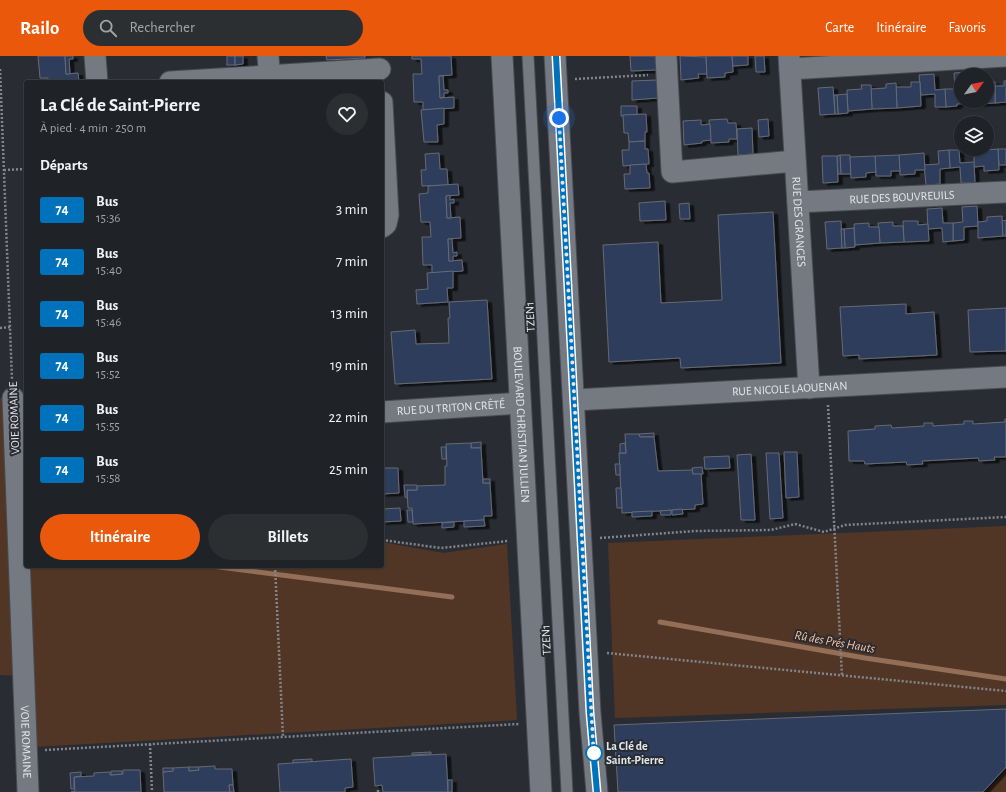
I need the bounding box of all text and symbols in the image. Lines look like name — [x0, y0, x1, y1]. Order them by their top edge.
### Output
search box — [83, 10, 363, 46]
icon: search — [97, 17, 119, 39]
text: Railo — [20, 19, 59, 38]
text: Rechercher — [129, 20, 195, 35]
text: Carte — [825, 21, 854, 35]
text: Itinéraire — [876, 21, 926, 35]
text: Favoris — [948, 21, 986, 35]
north arrow — [954, 68, 994, 108]
map controls — [954, 68, 994, 156]
button: heart — [326, 93, 368, 135]
text: La Clé de Saint-Pierre — [40, 96, 200, 115]
your location — [549, 108, 569, 128]
button: layers — [954, 116, 994, 156]
text: À pied · 4 min · 250 m — [40, 122, 146, 135]
text: Départs — [40, 158, 88, 173]
street label: RUE DES GRANGES — [790, 176, 808, 268]
street label: RUE DES BOUVREUILS — [849, 188, 955, 206]
text: Bus — [96, 194, 118, 209]
text: 3 min — [336, 202, 368, 217]
text: 74 — [55, 203, 69, 217]
text: 15:36 — [96, 212, 120, 225]
text: Bus — [96, 246, 118, 261]
text: 7 min — [336, 254, 368, 269]
text: 74 — [55, 255, 69, 269]
text: 15:40 — [96, 264, 122, 277]
text: Bus — [96, 298, 118, 313]
street label: TZEN1 — [523, 302, 537, 332]
text: 13 min — [331, 306, 368, 321]
text: 74 — [55, 307, 69, 321]
text: 15:46 — [96, 316, 121, 329]
street label: BOULEVARD CHRISTIAN JULLIEN — [511, 346, 532, 503]
text: Bus — [96, 350, 118, 365]
text: 19 min — [330, 358, 368, 373]
text: 74 — [55, 359, 69, 373]
text: 15:52 — [96, 368, 120, 381]
street label: RUE NICOLE LAOUENAN — [732, 379, 848, 398]
street label: VOIE ROMAINE — [7, 381, 21, 455]
street label: RUE DU TRITON CRÊTÉ — [396, 397, 505, 417]
text: Bus — [96, 402, 118, 417]
text: 22 min — [329, 410, 368, 425]
text: 74 — [55, 411, 69, 425]
text: 15:55 — [96, 420, 120, 433]
text: Bus — [96, 454, 118, 469]
text: 25 min — [329, 462, 368, 477]
text: 74 — [55, 463, 69, 477]
text: 15:58 — [96, 472, 120, 485]
button: Itinéraire — [40, 514, 200, 560]
button: Billets — [208, 514, 368, 560]
street label: TZEN1 — [539, 625, 553, 655]
water label: Rû des Prés Hauts — [794, 629, 876, 656]
street label: VOIE ROMAINE — [19, 705, 33, 779]
place label: La Clé de Saint-Pierre — [606, 740, 664, 766]
marker: La Clé de Saint-Pierre — [585, 744, 603, 762]

